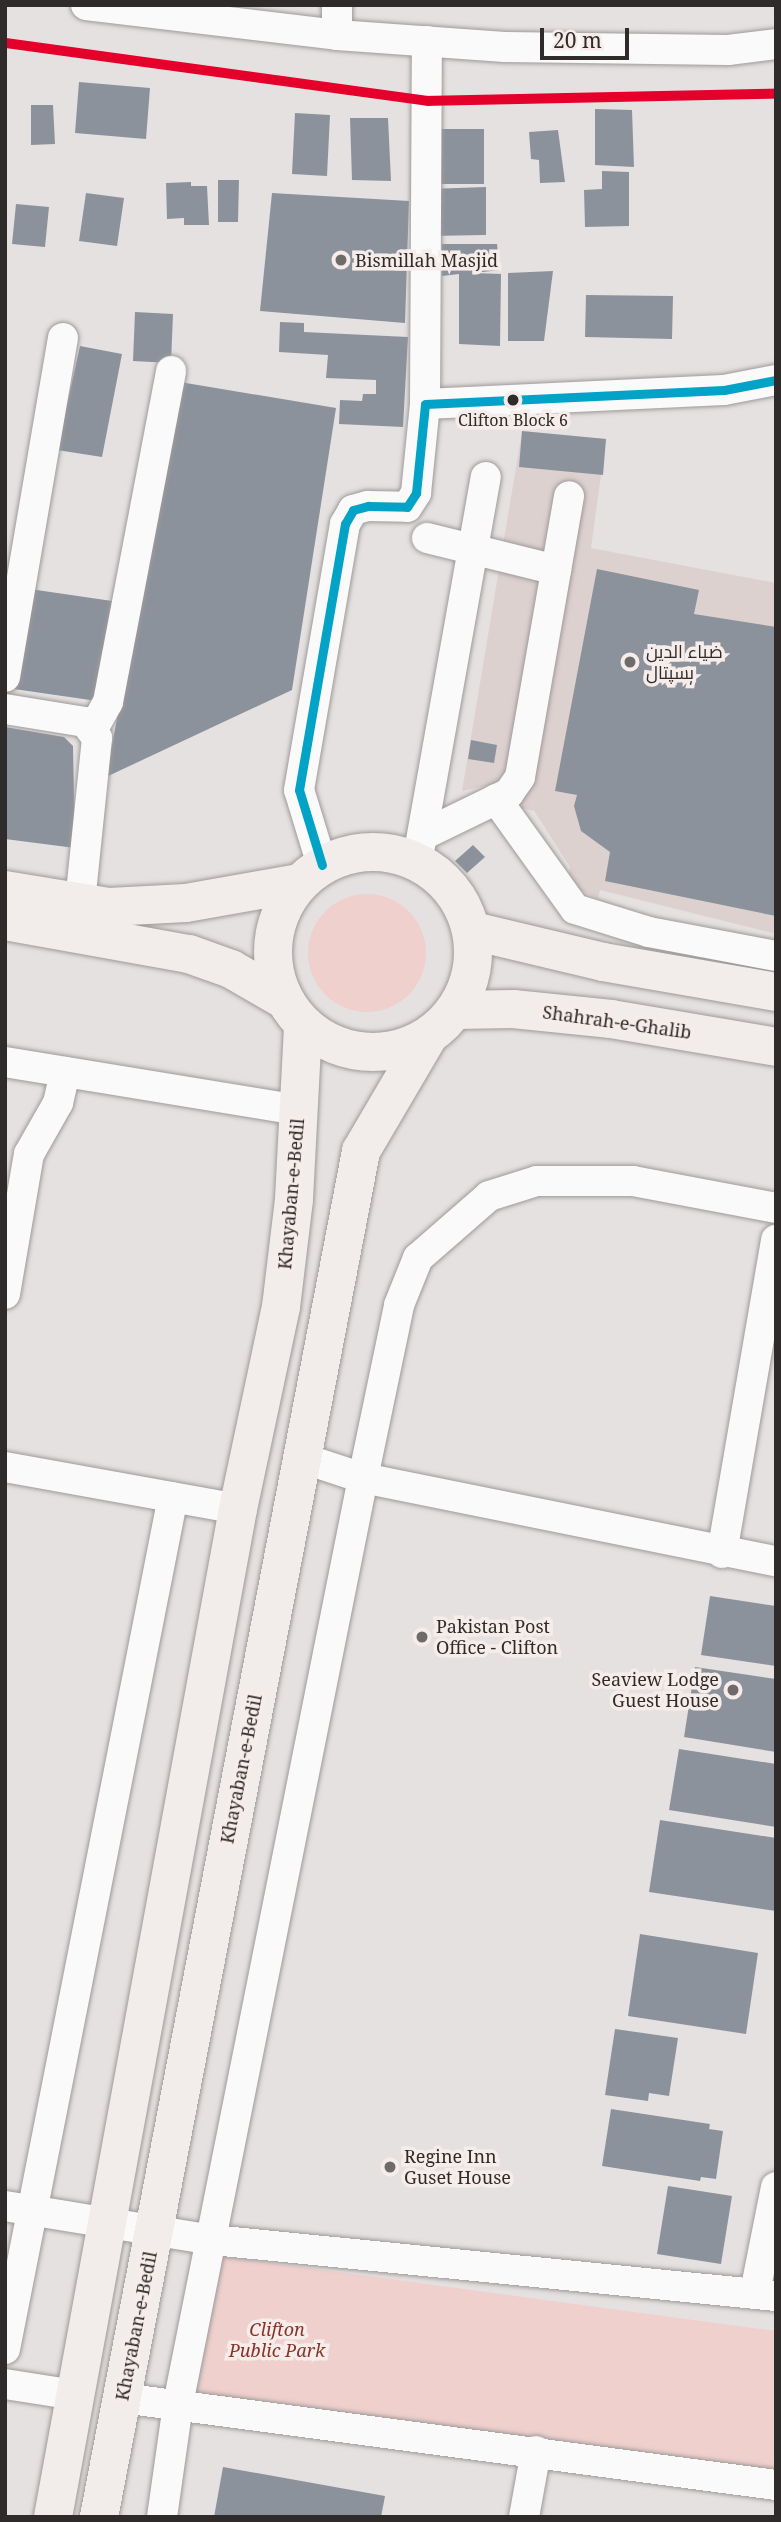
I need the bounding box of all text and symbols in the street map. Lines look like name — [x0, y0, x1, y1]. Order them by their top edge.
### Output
scale bar — [543, 14, 632, 58]
text: 20 m — [553, 26, 602, 54]
place label: Bismillah Masjid — [355, 249, 498, 271]
marker: Bismillah Masjid — [333, 252, 349, 268]
marker: Clifton Block 6 — [506, 393, 520, 407]
place label: Clifton Block 6 — [458, 410, 568, 430]
place label: ضیاء الدین ہسپتال — [646, 641, 723, 684]
marker: ضیاء الدین ہسپتال — [620, 652, 640, 672]
street label: Shahrah-e-Ghalib — [541, 1001, 693, 1043]
street label: Khayaban-e-Bedil — [274, 1118, 308, 1270]
place label: Pakistan Post Office - Clifton — [436, 1616, 558, 1658]
marker: Pakistan Post Office - Clifton — [414, 1629, 430, 1645]
place label: Seaview Lodge Guest House — [591, 1669, 719, 1712]
marker: Seaview Lodge Guest House — [725, 1682, 741, 1698]
street label: Khayaban-e-Bedil — [216, 1693, 266, 1845]
place label: Regine Inn Guset House — [404, 2146, 511, 2188]
marker: Regine Inn Guset House — [382, 2159, 398, 2175]
street label: Khayaban-e-Bedil — [111, 2250, 161, 2402]
park label: Clifton Public Park — [229, 2319, 325, 2362]

